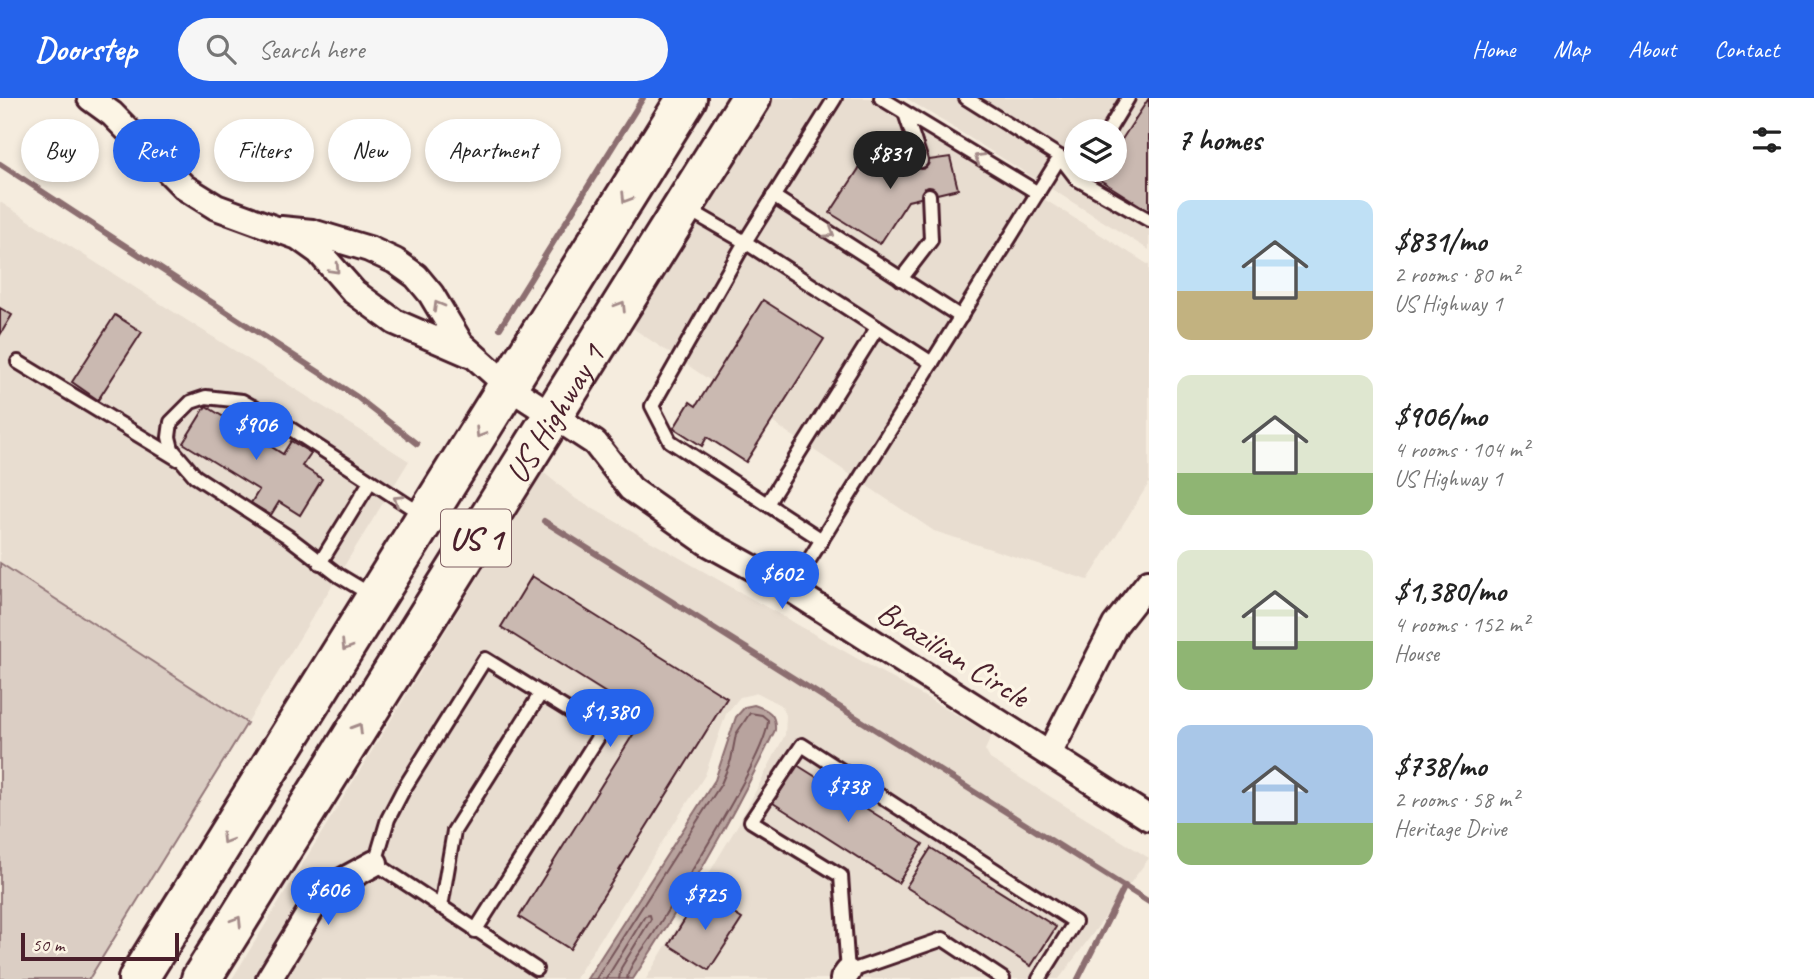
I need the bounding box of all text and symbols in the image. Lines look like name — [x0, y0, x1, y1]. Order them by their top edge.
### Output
search box — [178, 18, 668, 81]
text: Doorstep — [35, 28, 136, 70]
icon: search — [202, 30, 240, 68]
text: Search here — [258, 33, 364, 66]
text: Home — [1472, 34, 1515, 64]
text: Map — [1553, 34, 1590, 64]
text: About — [1628, 34, 1676, 64]
text: Contact — [1714, 34, 1779, 64]
chip: Buy — [21, 119, 99, 182]
chip: Rent — [113, 119, 200, 182]
chip: Filters — [214, 119, 314, 182]
chip: New — [328, 119, 411, 182]
chip: Apartment — [425, 119, 561, 182]
map controls — [1064, 119, 1127, 182]
button: layers — [1064, 119, 1127, 182]
text: 7 homes — [1177, 121, 1262, 159]
icon: filters — [1748, 121, 1786, 159]
pin: $831 — [849, 132, 931, 191]
text: $831 — [869, 139, 911, 168]
one-way arrow — [974, 153, 987, 166]
one-way arrow — [621, 190, 634, 203]
text: $831/mo — [1394, 222, 1486, 260]
one-way arrow — [823, 225, 836, 238]
icon: home — [1233, 228, 1317, 312]
text: 2 rooms · 80 m² — [1394, 260, 1518, 289]
one-way arrow — [327, 261, 339, 274]
text: US Highway 1 — [1394, 289, 1503, 318]
one-way arrow — [433, 301, 446, 313]
one-way arrow — [612, 301, 625, 314]
street label: US Highway 1 — [496, 335, 615, 491]
text: $906/mo — [1394, 397, 1487, 435]
pin: $906 — [215, 402, 297, 462]
icon: home — [1233, 403, 1317, 487]
text: $906 — [235, 410, 277, 439]
one-way arrow — [475, 425, 488, 438]
text: 4 rooms · 104 m² — [1394, 435, 1529, 464]
text: US Highway 1 — [1394, 464, 1503, 493]
one-way arrow — [393, 496, 406, 509]
road number: US 1 — [441, 510, 511, 566]
pin: $602 — [741, 552, 823, 611]
text: $602 — [761, 559, 803, 588]
text: $1,380/mo — [1394, 572, 1506, 610]
icon: home — [1233, 578, 1317, 662]
street label: Brazilian Circle — [870, 591, 1039, 718]
text: 4 rooms · 152 m² — [1394, 610, 1529, 639]
one-way arrow — [342, 639, 355, 652]
text: House — [1394, 639, 1439, 668]
pin: $1,380 — [553, 690, 667, 749]
text: $1,380 — [582, 697, 638, 726]
one-way arrow — [349, 723, 362, 736]
text: $738/mo — [1394, 747, 1486, 785]
icon: home — [1233, 753, 1317, 837]
pin: $738 — [807, 764, 889, 824]
text: $738 — [827, 772, 869, 801]
text: 2 rooms · 58 m² — [1394, 785, 1518, 814]
text: Heritage Drive — [1394, 814, 1506, 843]
one-way arrow — [221, 832, 234, 845]
pin: $606 — [287, 868, 369, 927]
pin: $725 — [664, 872, 746, 932]
text: $606 — [307, 875, 349, 904]
text: $725 — [685, 880, 725, 909]
one-way arrow — [229, 916, 242, 929]
scale bar — [21, 930, 178, 962]
text: 50 m — [32, 933, 64, 957]

